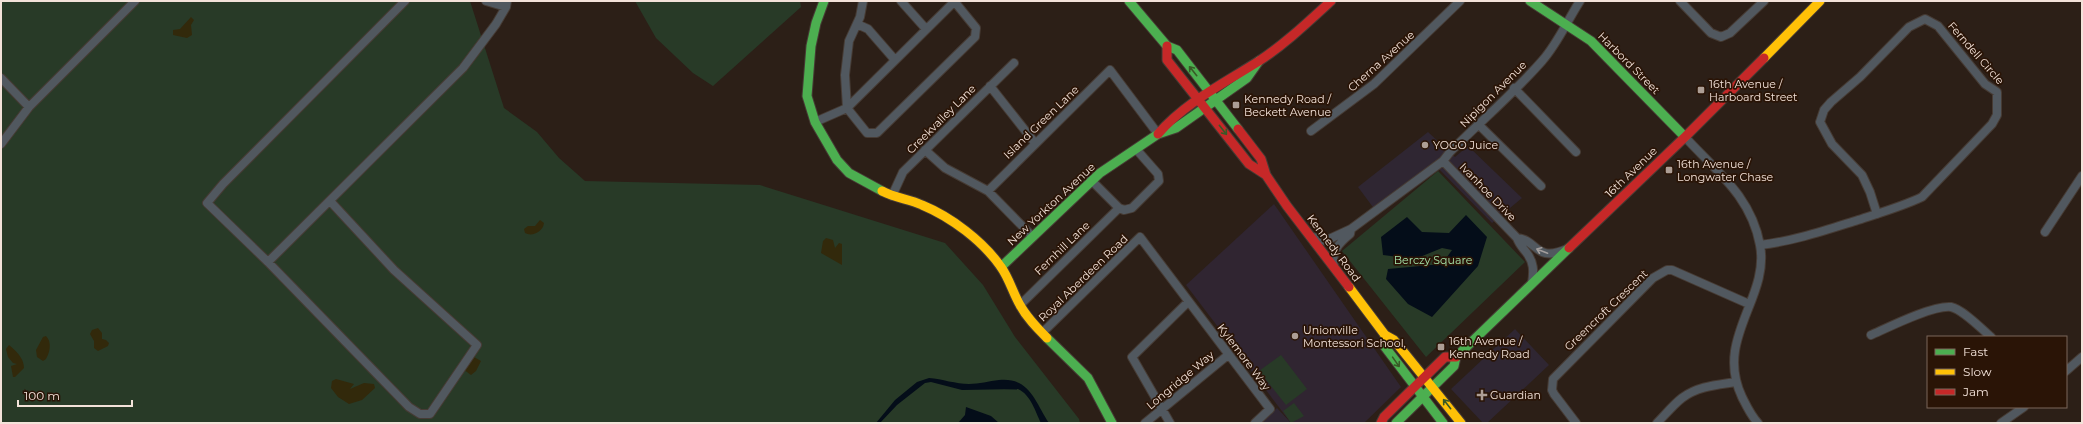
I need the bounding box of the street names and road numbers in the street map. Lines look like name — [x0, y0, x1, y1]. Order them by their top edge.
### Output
street label: Ferndell Circle — [1945, 19, 2007, 88]
street label: Cherna Avenue — [1345, 27, 1417, 94]
street label: Harbord Street — [1595, 29, 1663, 97]
street label: Nipigon Avenue — [1457, 57, 1530, 130]
street label: Creekvalley Lane — [903, 81, 979, 157]
street label: Island Green Lane — [1000, 82, 1082, 162]
street label: 16th Avenue — [1602, 143, 1660, 200]
street label: New Yorkton Avenue — [1004, 159, 1098, 248]
street label: Ivanhoe Drive — [1457, 160, 1520, 224]
street label: Kennedy Road — [1304, 212, 1364, 284]
street label: Fernhill Lane — [1031, 218, 1093, 278]
street label: Royal Aberdeen Road — [1035, 232, 1131, 324]
street label: Greencroft Crescent — [1561, 266, 1651, 353]
street label: Kylemore Way — [1214, 321, 1274, 393]
street label: Longridge Way — [1143, 348, 1217, 412]

